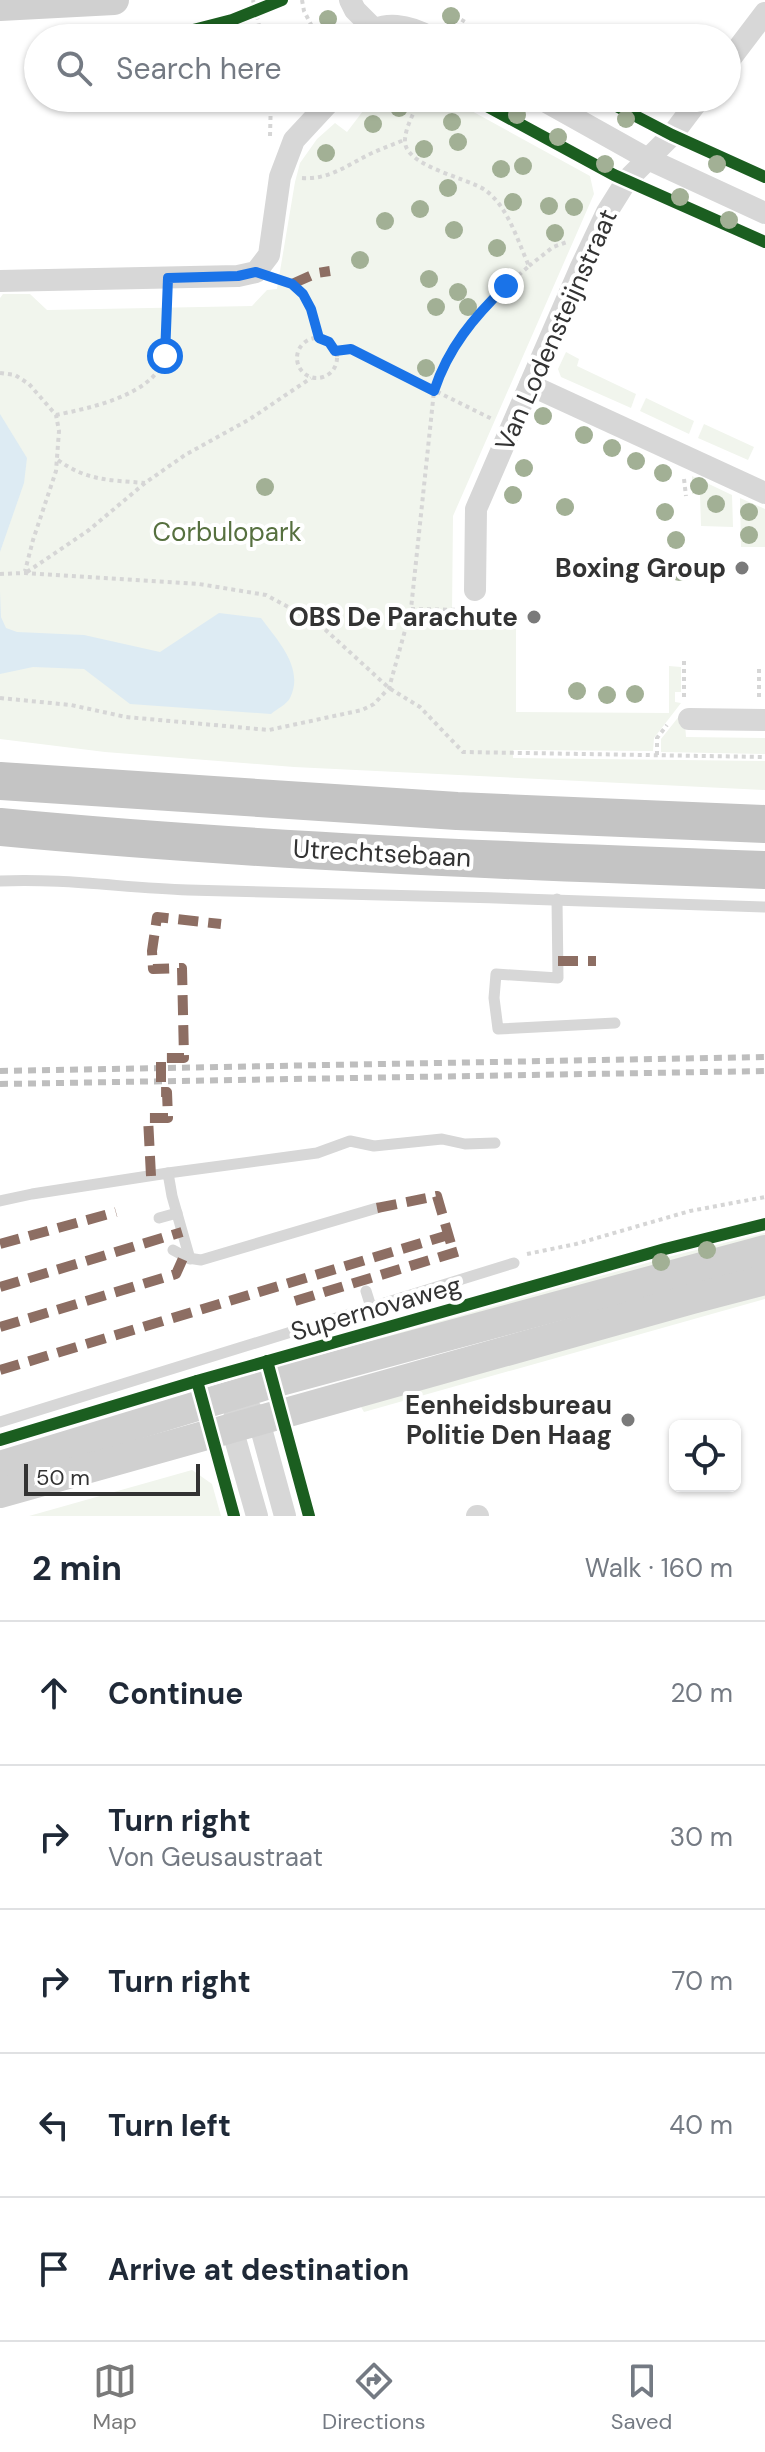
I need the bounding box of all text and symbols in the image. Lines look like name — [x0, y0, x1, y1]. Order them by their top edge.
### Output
search box — [24, 24, 741, 112]
icon: search — [52, 46, 96, 90]
text: Search here — [116, 49, 282, 88]
street label: Van Lodensteijnstraat — [487, 204, 625, 456]
route end — [488, 268, 524, 304]
route start — [147, 338, 183, 374]
park label: Corbulopark — [152, 515, 302, 549]
place label: Boxing Group — [555, 551, 726, 585]
marker: Boxing Group — [733, 559, 751, 577]
place label: OBS De Parachute — [288, 600, 518, 634]
marker: OBS De Parachute — [525, 608, 543, 626]
street label: Utrechtsebaan — [292, 831, 472, 875]
street label: Supernovaweg — [287, 1267, 465, 1349]
place label: Eenheidsbureau Politie Den Haag — [405, 1388, 612, 1452]
marker: Eenheidsbureau Politie Den Haag — [619, 1411, 637, 1429]
map controls — [669, 1420, 741, 1492]
button: locate — [669, 1420, 741, 1492]
scale bar — [24, 1460, 200, 1496]
text: 50 m — [36, 1463, 90, 1492]
text: 2 min — [32, 1546, 122, 1591]
text: Walk · 160 m — [585, 1551, 733, 1585]
icon: ahead — [32, 1671, 76, 1715]
text: Continue — [108, 1674, 243, 1713]
text: 20 m — [670, 1676, 733, 1710]
text: Turn right — [108, 1801, 251, 1840]
icon: right — [32, 1815, 76, 1859]
text: 30 m — [670, 1820, 733, 1854]
text: Von Geusaustraat — [108, 1840, 323, 1874]
icon: right — [32, 1959, 76, 2003]
text: Turn right — [108, 1962, 251, 2001]
text: 70 m — [672, 1964, 733, 1998]
icon: left — [32, 2103, 76, 2147]
text: Turn left — [108, 2106, 231, 2145]
text: 40 m — [669, 2108, 733, 2142]
icon: arrive — [32, 2247, 76, 2291]
text: Arrive at destination — [108, 2250, 409, 2289]
tab: Map — [93, 2359, 137, 2436]
tab: Directions — [322, 2359, 426, 2436]
tab: Saved — [611, 2359, 672, 2436]

